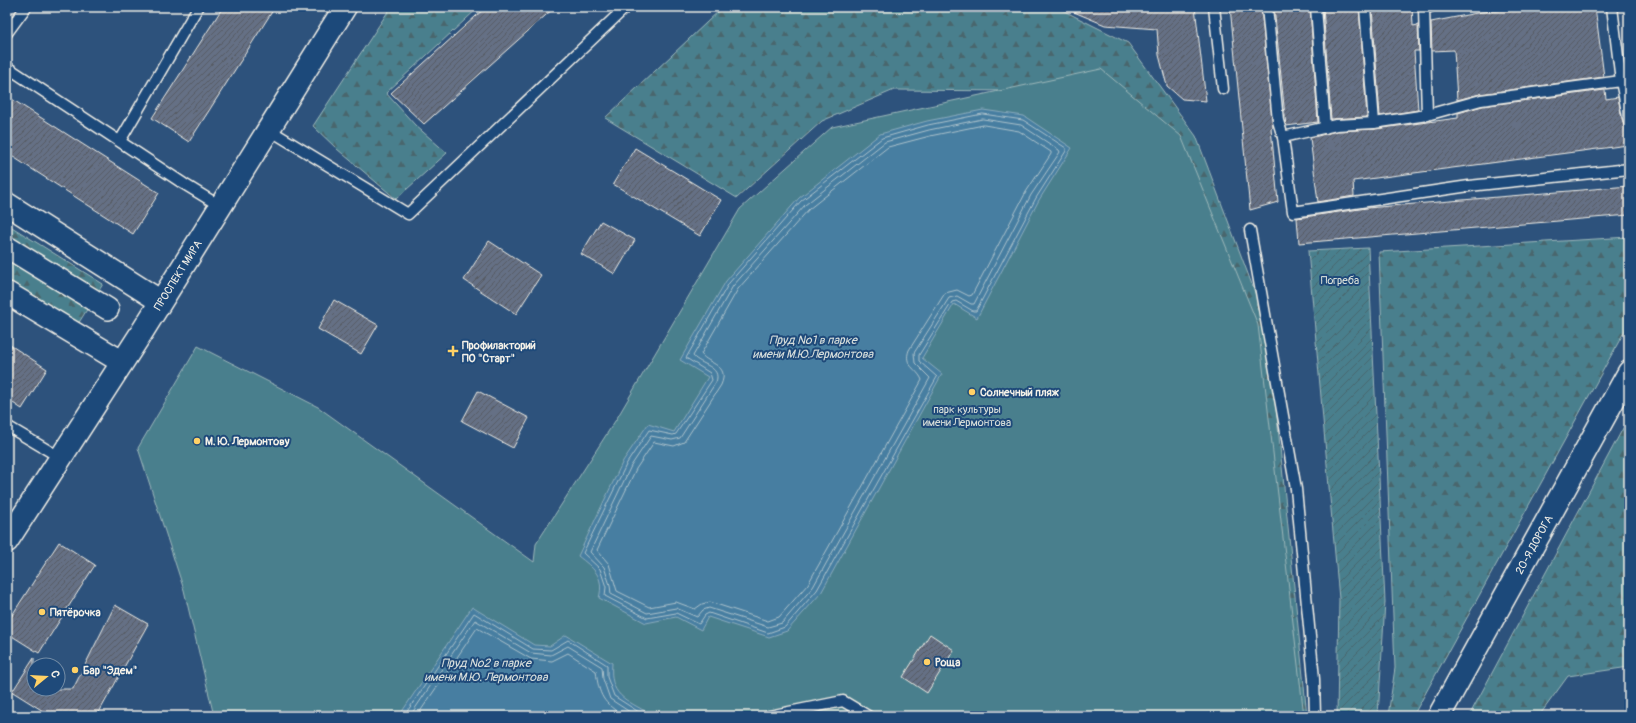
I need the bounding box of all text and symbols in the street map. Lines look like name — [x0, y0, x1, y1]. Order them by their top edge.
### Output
street label: ПРОСПЕКТ МИРА — [151, 238, 204, 312]
park label: Погреба — [1321, 274, 1359, 287]
water label: Пруд №1 в парке имени М.Ю.Лермонтова — [753, 333, 875, 362]
place label: Профилакторий ПО "Старт" — [462, 339, 536, 365]
marker: Профилакторий ПО "Старт" — [447, 345, 459, 357]
place label: Солнечный пляж — [980, 386, 1060, 399]
marker: Солнечный пляж — [967, 387, 977, 397]
park label: парк культуры имени Лермонтова — [923, 403, 1011, 429]
place label: М. Ю. Лермонтову — [205, 435, 290, 448]
marker: М. Ю. Лермонтову — [192, 436, 202, 446]
street label: 20-Я ДОРОГА — [1512, 513, 1555, 576]
place label: Пятёрочка — [50, 606, 101, 619]
marker: Пятёрочка — [37, 607, 47, 617]
water label: Пруд №2 в парке имени М.Ю. Лермонтова — [425, 656, 549, 685]
place label: Роща — [935, 656, 960, 669]
north arrow — [26, 657, 66, 697]
marker: Роща — [922, 657, 932, 667]
place label: Бар "Эдем" — [83, 664, 137, 677]
marker: Бар "Эдем" — [70, 665, 80, 675]
text: С — [48, 669, 62, 679]

